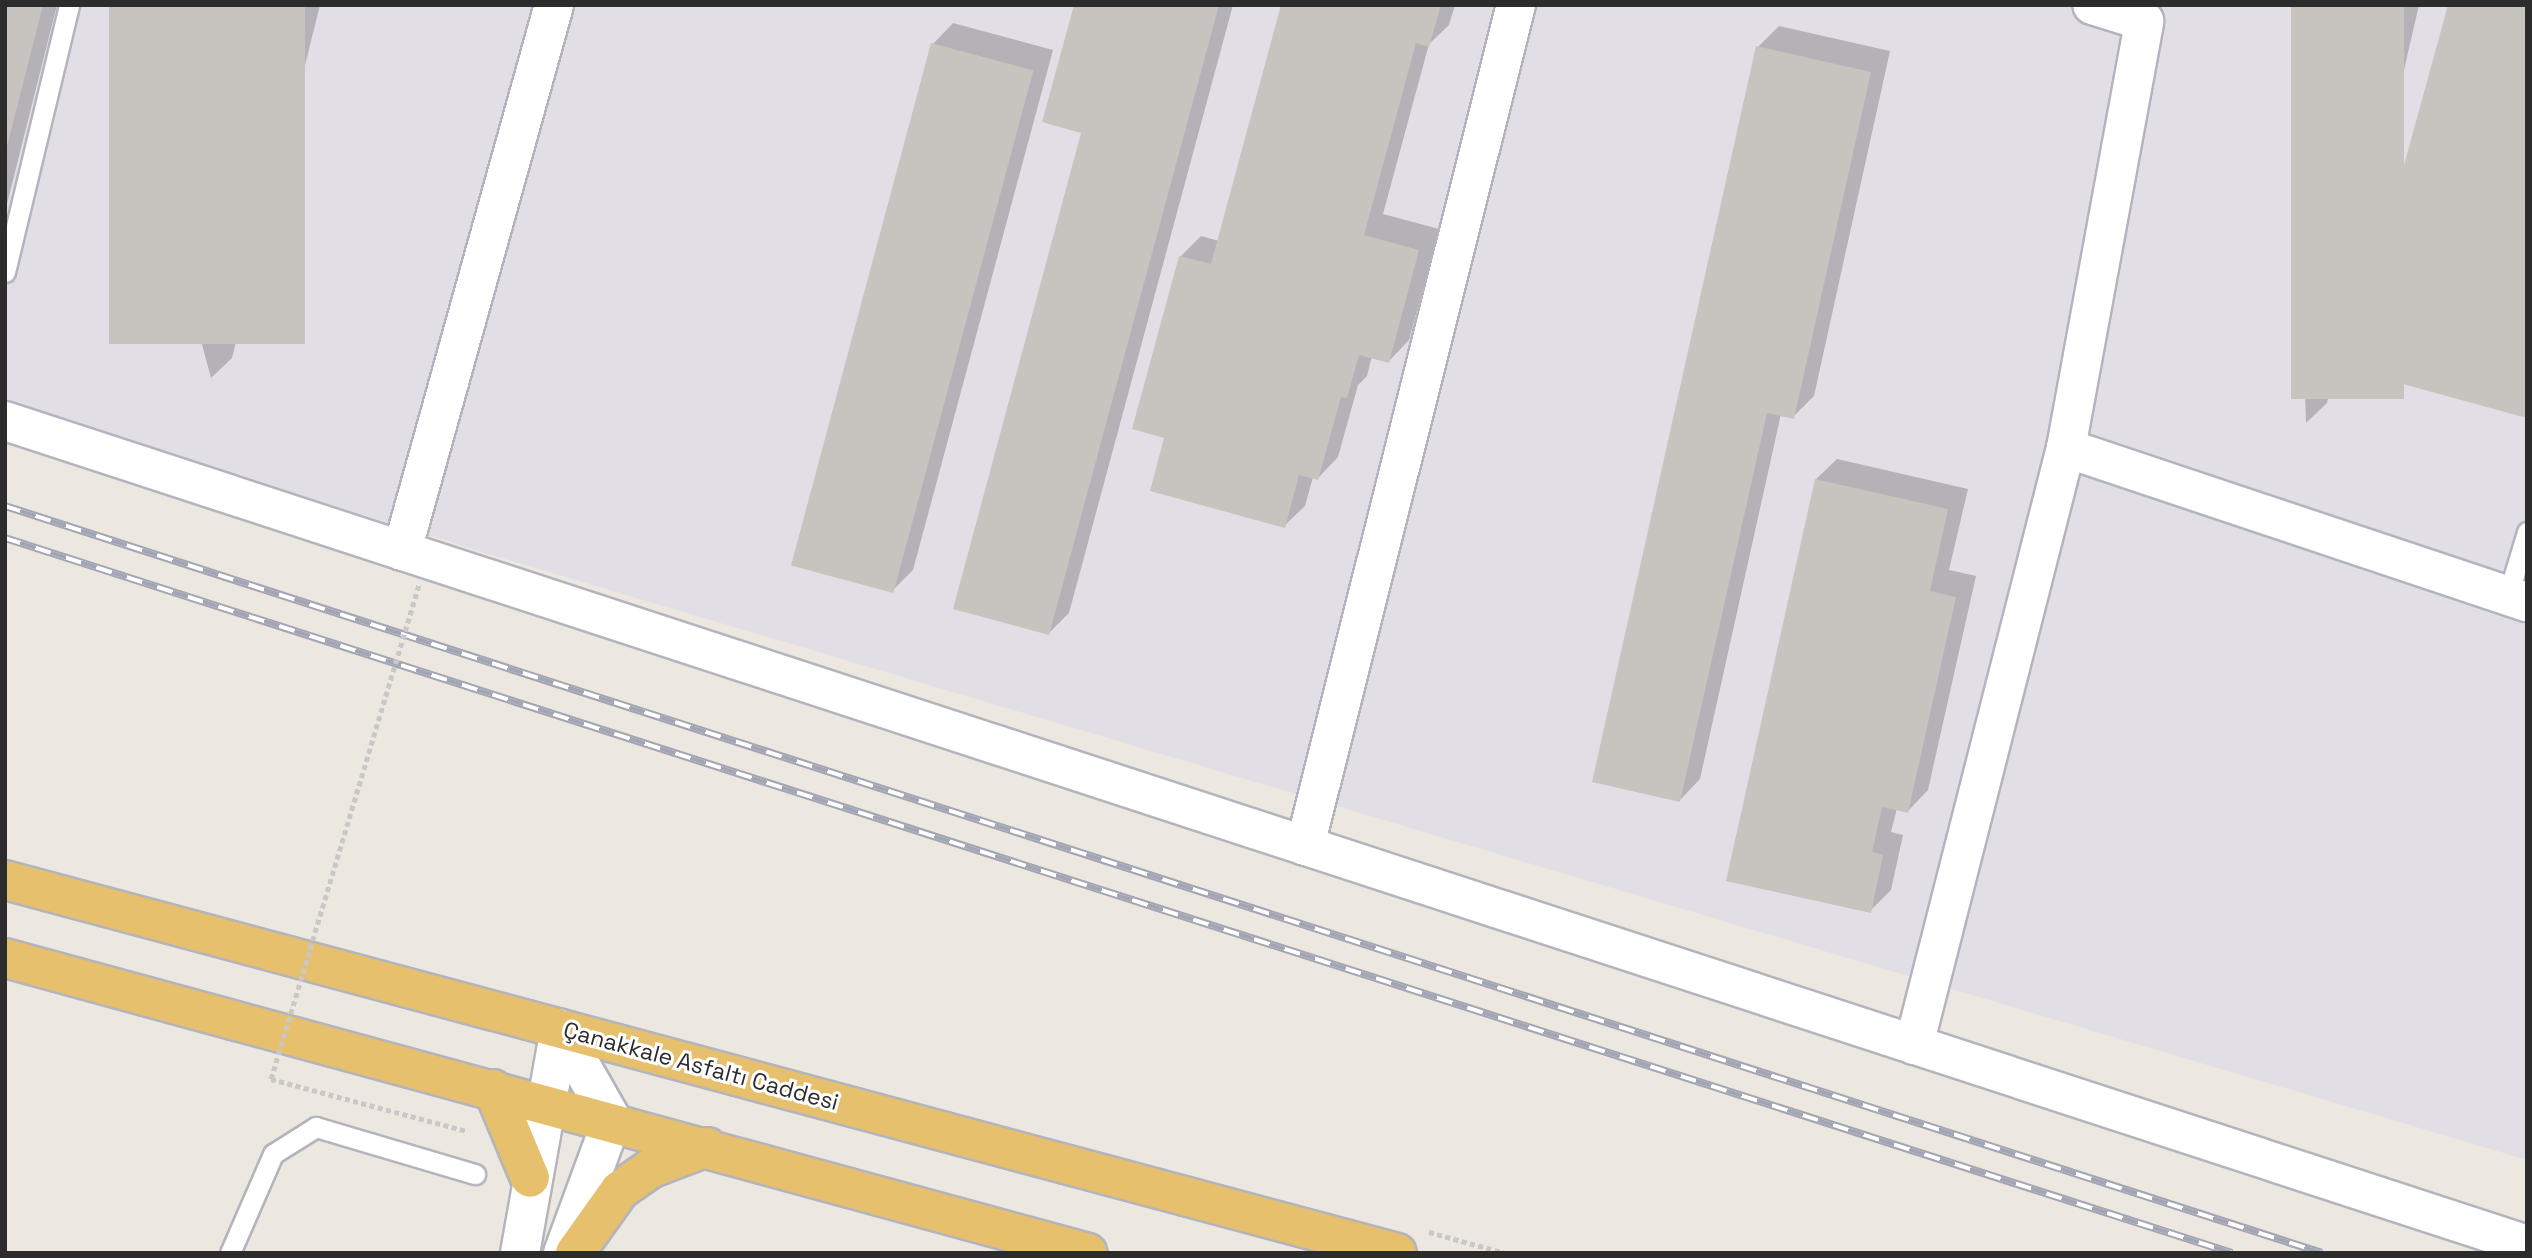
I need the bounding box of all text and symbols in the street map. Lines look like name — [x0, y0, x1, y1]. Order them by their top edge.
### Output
street label: Çanakkale Asfaltı Caddesi — [560, 1016, 842, 1116]

